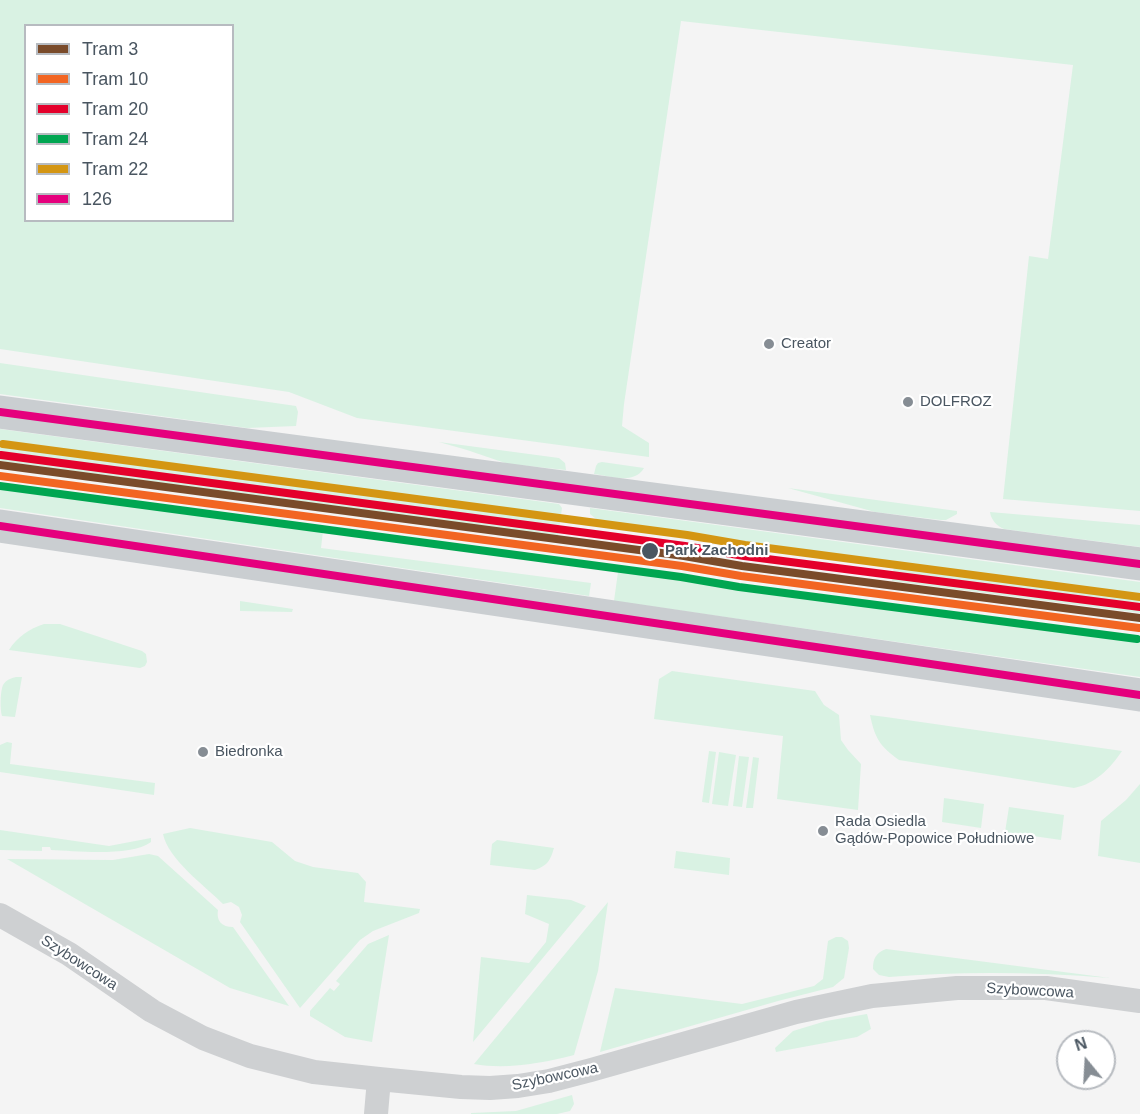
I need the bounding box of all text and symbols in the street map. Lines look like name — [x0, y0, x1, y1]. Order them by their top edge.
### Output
legend — [24, 24, 234, 222]
text: Tram 3 — [82, 39, 138, 59]
text: Tram 10 — [82, 69, 148, 89]
text: Tram 20 — [82, 99, 148, 119]
text: Tram 24 — [82, 129, 148, 149]
text: Tram 22 — [82, 159, 148, 179]
text: 126 — [82, 189, 112, 209]
place label: Creator — [781, 335, 831, 353]
marker: Creator — [762, 337, 776, 351]
place label: DOLFROZ — [920, 393, 992, 411]
marker: DOLFROZ — [901, 395, 915, 409]
marker: Park Zachodni — [640, 541, 660, 561]
place label: Park Zachodni — [665, 542, 768, 560]
place label: Biedronka — [215, 743, 283, 761]
marker: Biedronka — [196, 745, 210, 759]
place label: Rada Osiedla Gądów-Popowice Południowe — [835, 813, 1034, 848]
marker: Rada Osiedla Gądów-Popowice Południowe — [816, 824, 830, 838]
street label: Szybowcowa — [37, 932, 121, 994]
street label: Szybowcowa — [986, 980, 1074, 1002]
north arrow — [1056, 1030, 1116, 1090]
text: N — [1073, 1034, 1089, 1054]
street label: Szybowcowa — [510, 1059, 600, 1095]

